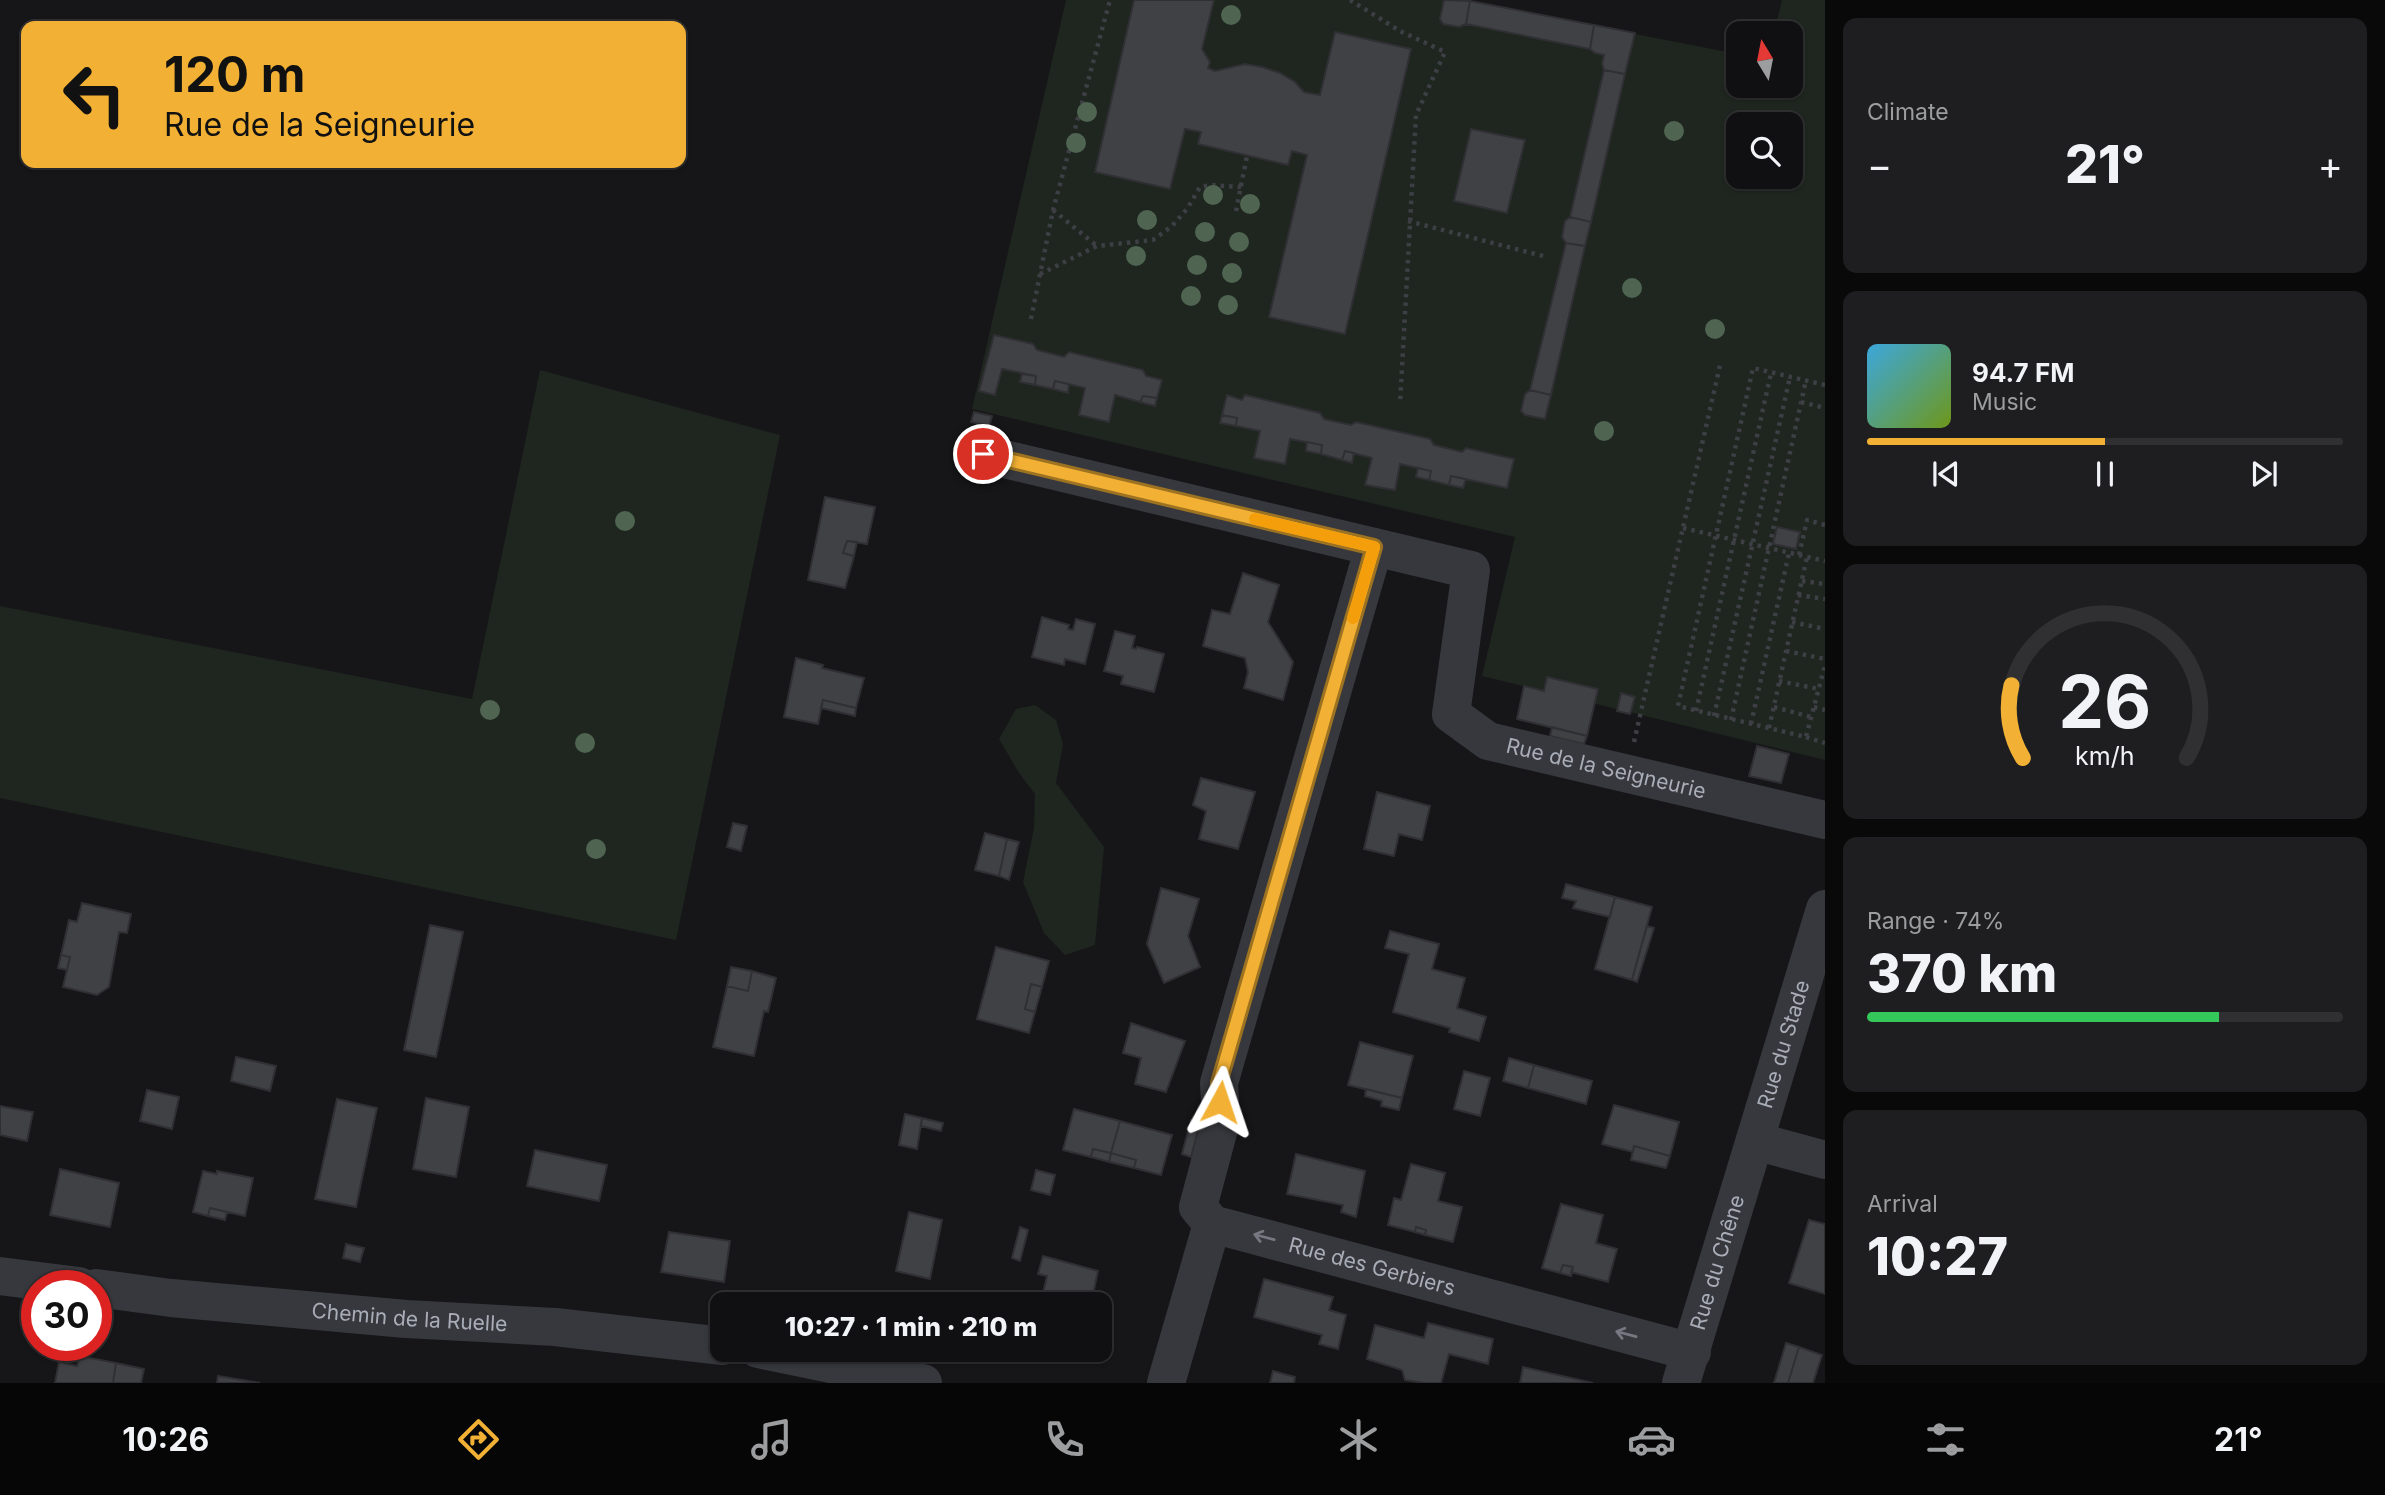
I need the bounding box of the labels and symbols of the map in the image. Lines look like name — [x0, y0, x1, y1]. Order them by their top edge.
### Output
north arrow — [1726, 21, 1802, 98]
pin — [953, 424, 1013, 484]
street label: Rue de la Seigneurie — [1504, 733, 1708, 804]
street label: Rue du Stade — [1752, 977, 1815, 1111]
position arrow — [1183, 1065, 1257, 1139]
street label: Rue du Chêne — [1685, 1192, 1749, 1333]
one-way arrow — [1253, 1230, 1275, 1243]
street label: Rue des Gerbiers — [1286, 1232, 1458, 1300]
speed limit sign: 30 — [21, 1270, 112, 1361]
street label: Chemin de la Ruelle — [311, 1298, 508, 1336]
one-way arrow — [1615, 1327, 1637, 1340]

